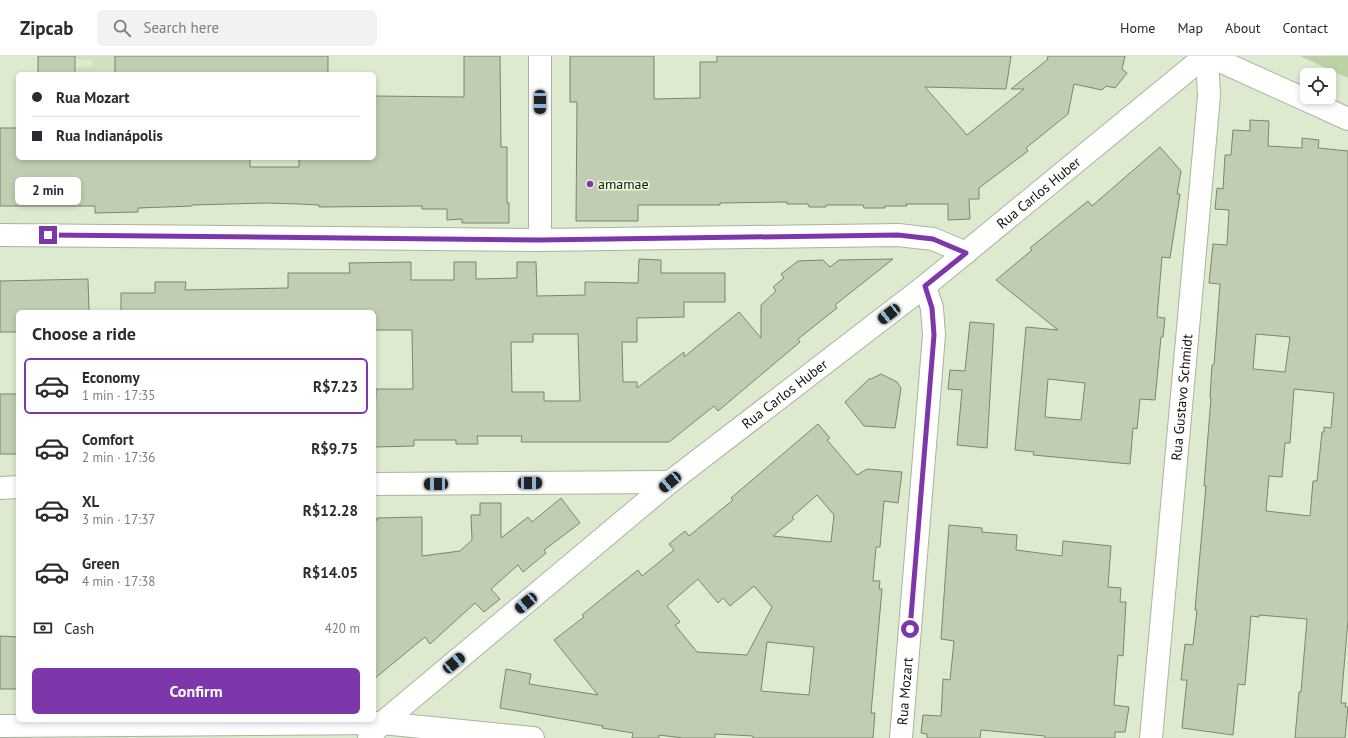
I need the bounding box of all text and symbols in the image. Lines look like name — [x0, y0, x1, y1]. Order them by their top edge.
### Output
search box — [97, 10, 377, 46]
text: Zipcab — [20, 16, 73, 40]
icon: search — [111, 17, 133, 39]
text: Search here — [143, 18, 219, 37]
text: Home — [1120, 19, 1155, 37]
text: Map — [1177, 19, 1203, 37]
text: About — [1225, 19, 1261, 37]
text: Contact — [1283, 19, 1328, 37]
map controls — [1300, 68, 1336, 104]
button: locate — [1300, 68, 1336, 104]
text: Rua Mozart — [56, 88, 130, 107]
car — [534, 90, 546, 114]
text: Rua Indianápolis — [56, 126, 163, 145]
street label: Rua Carlos Huber — [993, 153, 1085, 233]
place label: amamae — [598, 175, 649, 193]
callout: 2 min — [15, 177, 81, 205]
marker: amamae — [585, 179, 595, 189]
text: 2 min — [32, 182, 64, 199]
route end — [39, 226, 57, 244]
car — [876, 302, 902, 326]
text: Choose a ride — [32, 322, 136, 345]
street label: Rua Gustavo Schmidt — [1167, 333, 1196, 461]
street label: Rua Carlos Huber — [738, 355, 831, 433]
icon: car — [34, 368, 70, 404]
text: Economy — [82, 368, 140, 387]
text: R$7.23 — [313, 377, 358, 396]
text: 1 min · 17:35 — [82, 387, 155, 404]
icon: car — [34, 430, 70, 466]
text: Comfort — [82, 430, 134, 449]
text: R$9.75 — [311, 439, 358, 458]
text: 2 min · 17:36 — [82, 449, 155, 466]
car — [657, 470, 683, 494]
car — [518, 477, 542, 489]
car — [424, 478, 448, 490]
icon: car — [34, 492, 70, 528]
text: XL — [82, 492, 99, 511]
text: R$12.28 — [303, 501, 358, 520]
text: 3 min · 17:37 — [82, 511, 155, 528]
icon: car — [34, 554, 70, 590]
text: Green — [82, 554, 120, 573]
text: R$14.05 — [303, 563, 358, 582]
text: 4 min · 17:38 — [82, 573, 155, 590]
car — [513, 591, 539, 615]
icon: cash — [32, 617, 54, 639]
text: Cash — [64, 619, 94, 638]
text: 420 m — [325, 620, 360, 637]
route start — [901, 620, 919, 638]
car — [441, 651, 467, 675]
street label: Rua Mozart — [893, 656, 917, 726]
button: Confirm — [32, 668, 360, 714]

